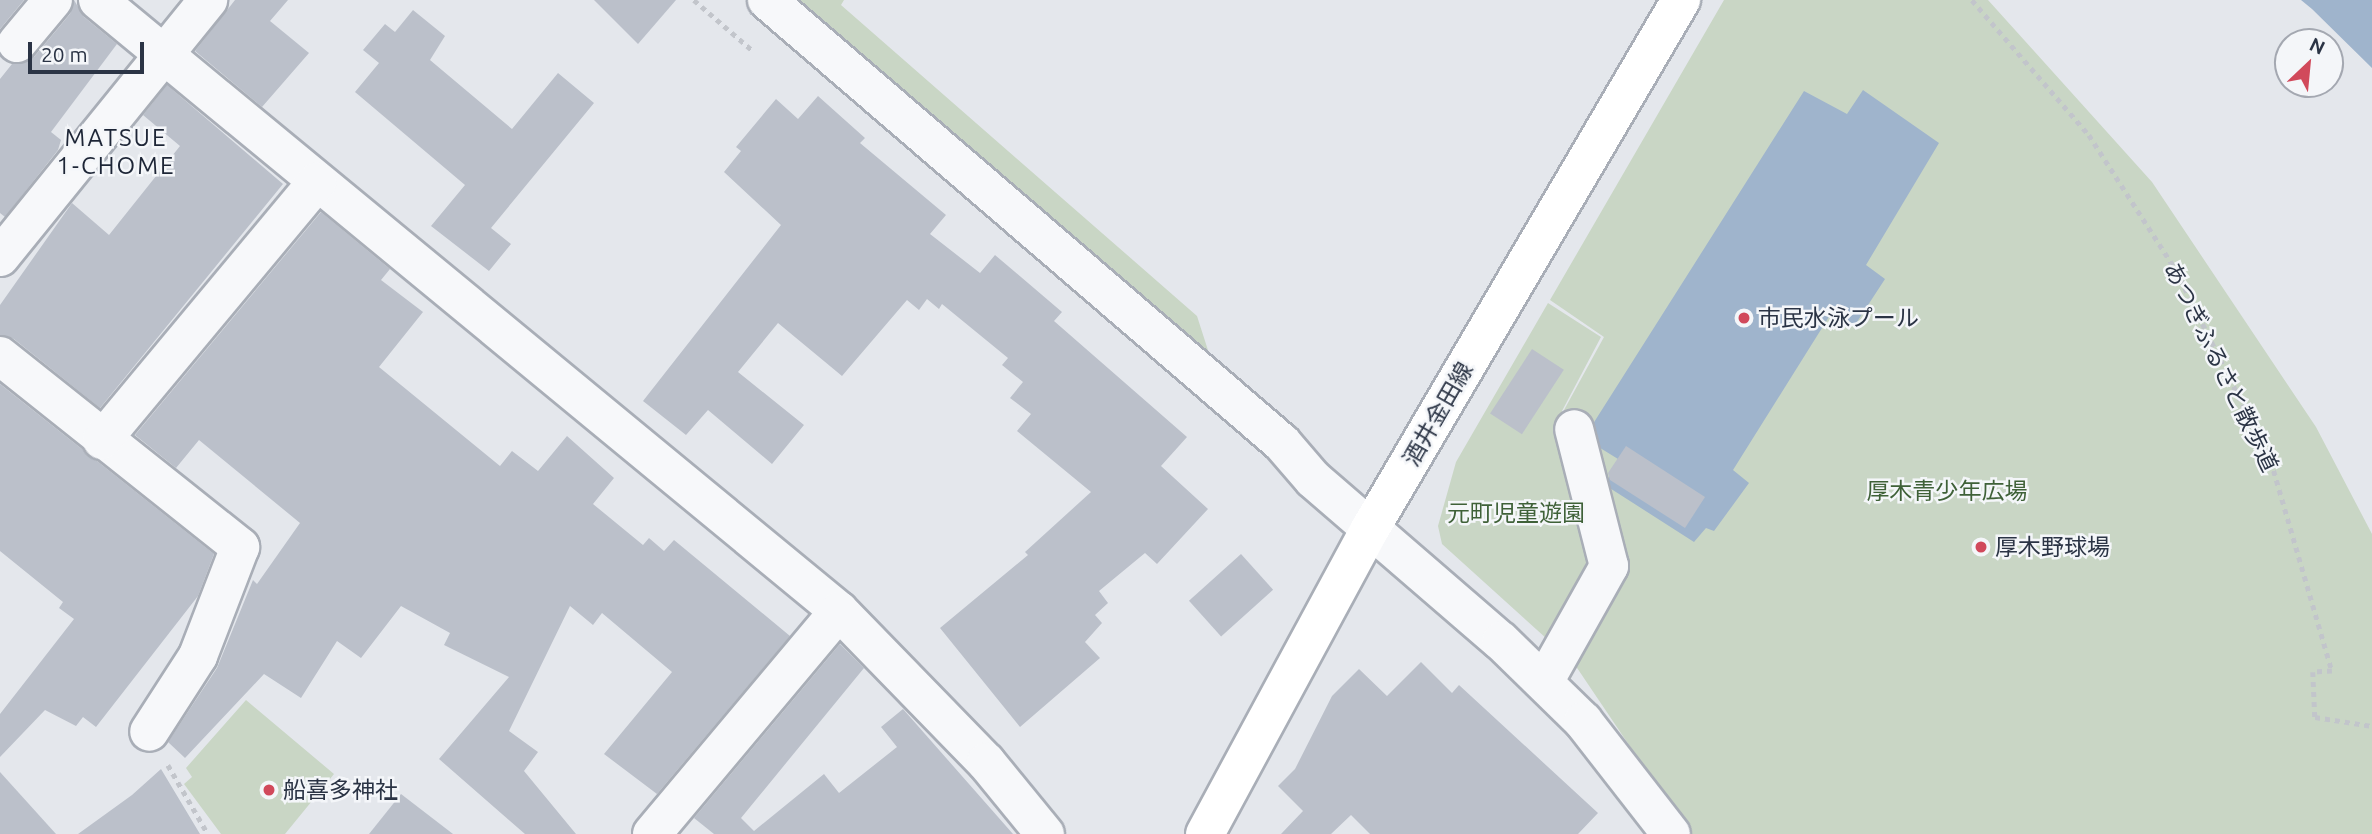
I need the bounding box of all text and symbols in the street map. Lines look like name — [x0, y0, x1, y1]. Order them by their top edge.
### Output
scale bar — [32, 28, 147, 72]
north arrow — [2274, 28, 2344, 98]
text: N — [2306, 33, 2329, 59]
text: 20 m — [41, 42, 88, 66]
district label: MATSUE 1-CHOME — [57, 124, 175, 180]
street label: あつぎふるさと散歩道 — [2158, 258, 2284, 476]
place label: 市民水泳プール — [1758, 304, 1919, 332]
marker: 市民水泳プール — [1736, 310, 1752, 326]
street label: 酒井金田線 — [1397, 357, 1479, 471]
park label: 厚木青少年広場 — [1867, 477, 2027, 505]
park label: 元町児童遊園 — [1447, 499, 1585, 527]
place label: 厚木野球場 — [1995, 533, 2110, 561]
marker: 厚木野球場 — [1973, 539, 1989, 555]
place label: 船喜多神社 — [283, 776, 398, 804]
marker: 船喜多神社 — [261, 782, 277, 798]

